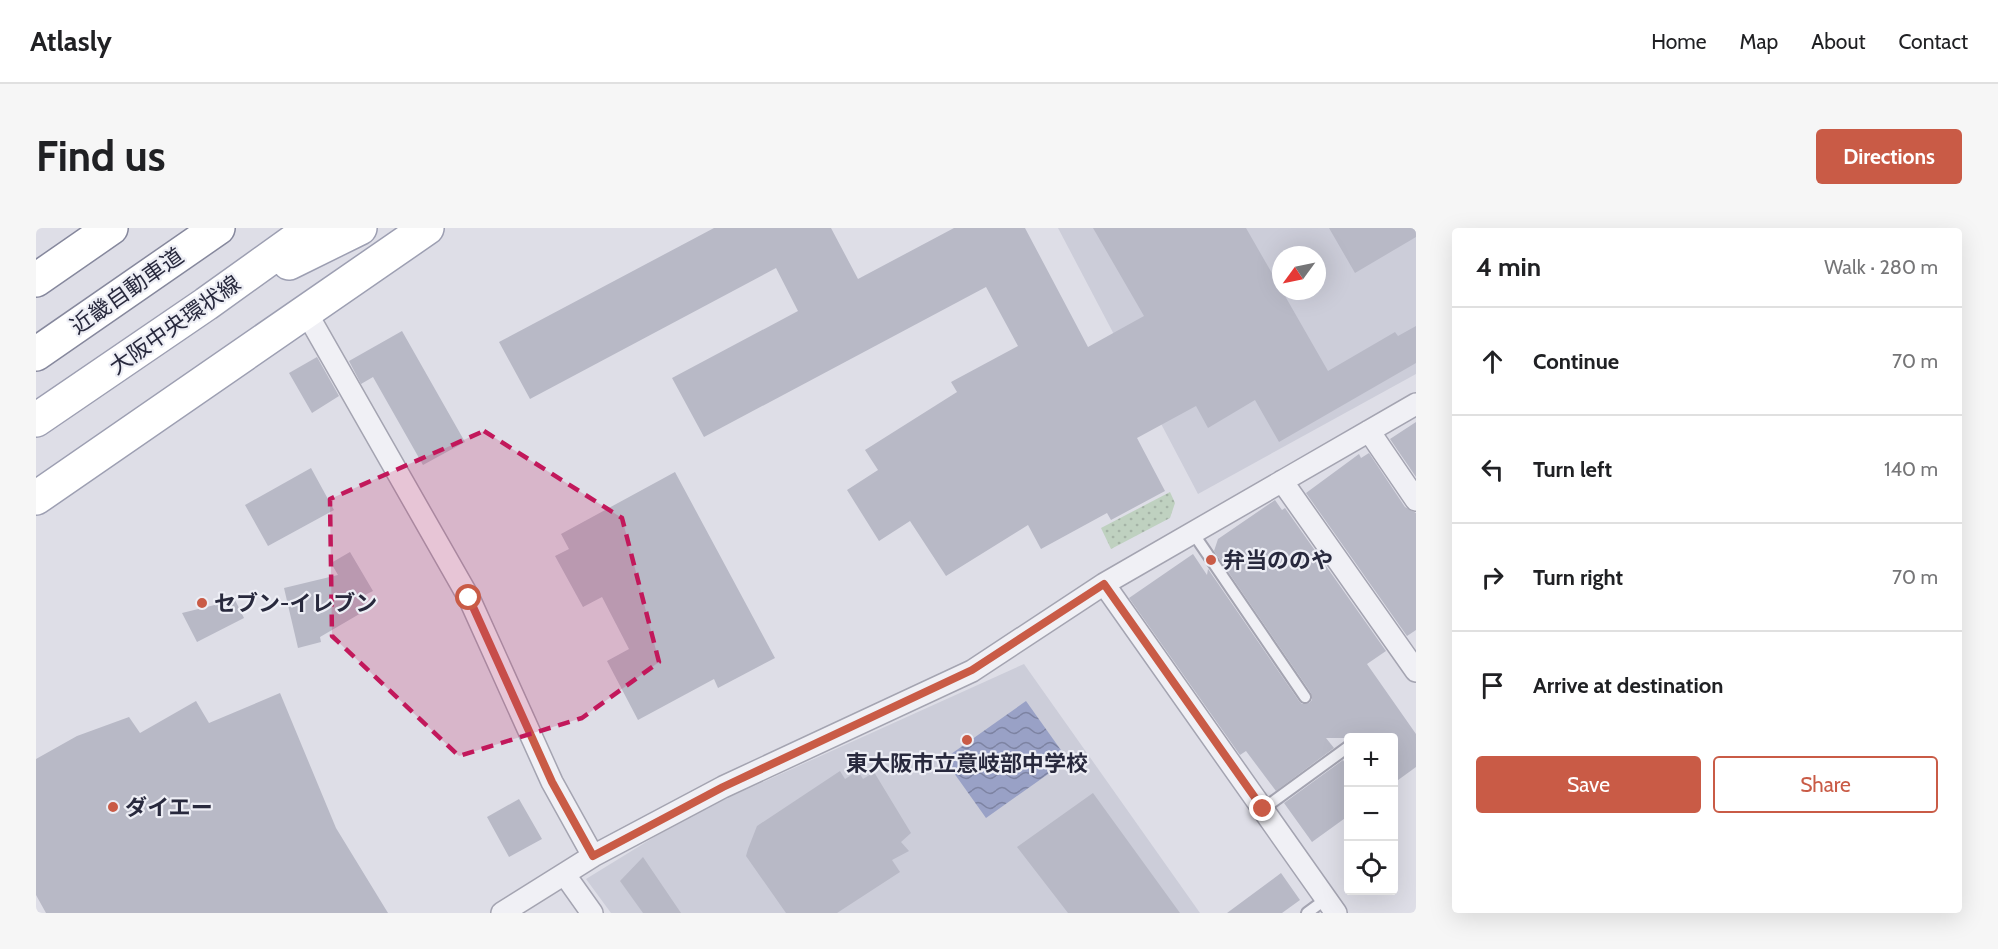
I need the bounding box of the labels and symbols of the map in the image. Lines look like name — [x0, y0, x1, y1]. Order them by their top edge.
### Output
street label: 近畿自動車道 — [65, 242, 189, 340]
north arrow — [1272, 246, 1326, 300]
street label: 大阪中央環状線 — [104, 270, 246, 380]
place label: 弁当ののや — [1223, 547, 1333, 574]
marker: 弁当ののや — [1204, 553, 1218, 567]
route start — [455, 584, 481, 610]
place label: セブン-イレブン — [214, 590, 377, 617]
marker: セブン-イレブン — [195, 596, 209, 610]
marker: 東大阪市立意岐部中学校 — [960, 733, 974, 747]
place label: 東大阪市立意岐部中学校 — [846, 750, 1088, 777]
place label: ダイエー — [125, 794, 213, 821]
route end — [1249, 795, 1275, 821]
marker: ダイエー — [106, 800, 120, 814]

